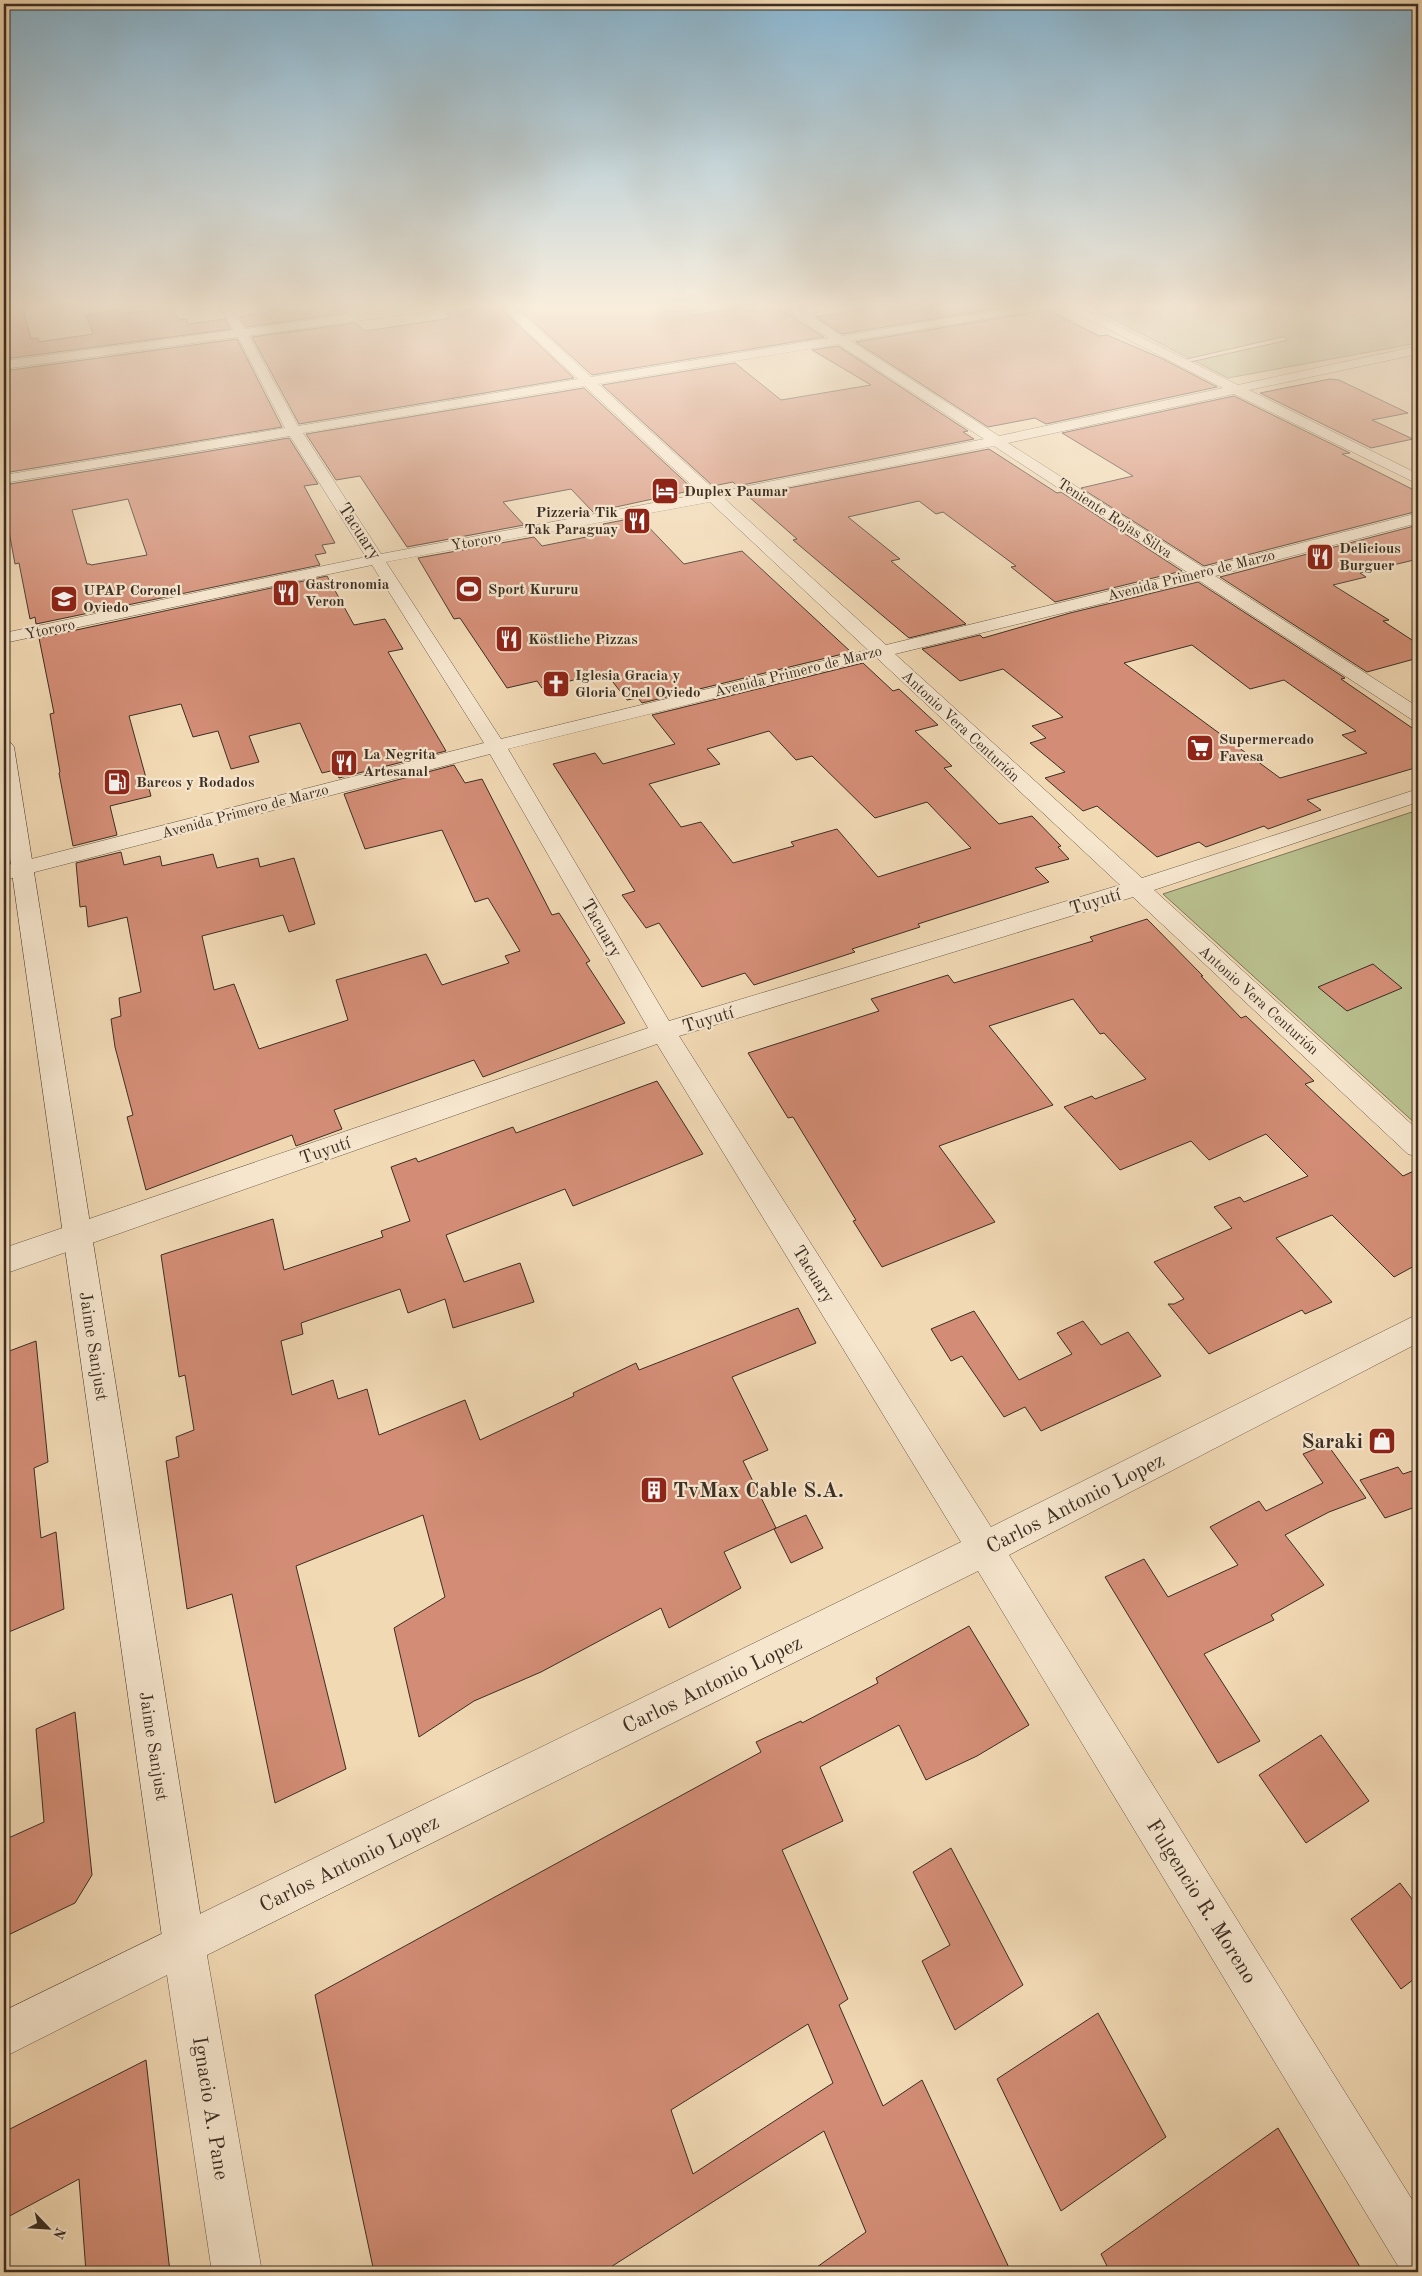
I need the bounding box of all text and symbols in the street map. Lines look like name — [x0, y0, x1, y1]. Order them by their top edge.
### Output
hotel icon: Duplex Paumar — [650, 476, 680, 506]
street label: Teniente Rojas Silva — [1054, 477, 1175, 562]
place label: Duplex Paumar — [684, 485, 788, 500]
street label: Tacuary — [334, 500, 384, 564]
place label: Pizzeria Tik Tak Paraguay — [525, 506, 619, 538]
restaurant icon: Pizzeria Tik Tak Paraguay — [622, 506, 652, 536]
street label: Ytororo — [450, 531, 503, 554]
restaurant icon: Delicious Burguer — [1305, 542, 1335, 572]
place label: Delicious Burguer — [1339, 542, 1401, 574]
street label: Avenida Primero de Marzo — [1106, 548, 1277, 605]
sports icon: Sport Kururu — [454, 574, 484, 604]
restaurant icon: Gastronomia Veron — [271, 578, 301, 608]
place label: Gastronomia Veron — [305, 578, 390, 610]
place label: Sport Kururu — [488, 583, 579, 598]
school or university icon: UPAP Coronel Oviedo — [49, 584, 79, 614]
place label: UPAP Coronel Oviedo — [83, 584, 182, 616]
street label: Ytororo — [24, 618, 77, 643]
restaurant icon: Köstliche Pizzas — [494, 624, 524, 654]
place label: Köstliche Pizzas — [528, 633, 638, 648]
street label: Avenida Primero de Marzo — [713, 644, 884, 701]
church icon: Iglesia Gracia y Gloria Cnel Oviedo — [541, 669, 571, 699]
place label: Iglesia Gracia y Gloria Cnel Oviedo — [575, 669, 701, 701]
street label: Antonio Vera Centurión — [898, 669, 1022, 785]
supermarket icon: Supermercado Favesa — [1185, 733, 1215, 763]
place label: Supermercado Favesa — [1219, 733, 1314, 765]
restaurant icon: La Negrita Artesanal — [329, 748, 359, 778]
place label: La Negrita Artesanal — [363, 748, 436, 780]
fuel station icon: Barcos y Rodados — [102, 767, 132, 797]
place label: Barcos y Rodados — [136, 776, 254, 791]
street label: Avenida Primero de Marzo — [160, 783, 331, 842]
street label: Tuyutí — [1067, 886, 1123, 918]
street label: Tacuary — [577, 896, 625, 961]
street label: Antonio Vera Centurión — [1195, 944, 1321, 1059]
street label: Tuyutí — [680, 1004, 736, 1036]
street label: Tuyutí — [297, 1134, 353, 1168]
street label: Tacuary — [789, 1243, 838, 1307]
street label: Jaime Sanjust — [75, 1290, 111, 1402]
shop icon: Saraki — [1367, 1426, 1397, 1456]
place label: Saraki — [1302, 1432, 1363, 1453]
street label: Carlos Antonio Lopez — [983, 1450, 1168, 1558]
building icon: TvMax Cable S.A. — [639, 1475, 669, 1505]
place label: TvMax Cable S.A. — [673, 1481, 844, 1502]
street label: Carlos Antonio Lopez — [620, 1633, 806, 1738]
street label: Jaime Sanjust — [135, 1690, 171, 1802]
street label: Carlos Antonio Lopez — [257, 1812, 443, 1917]
street label: Fulgencio R. Moreno — [1142, 1816, 1260, 1988]
street label: Ignacio A. Pane — [188, 2035, 231, 2181]
north arrow — [22, 2204, 72, 2254]
text: N — [50, 2225, 67, 2241]

